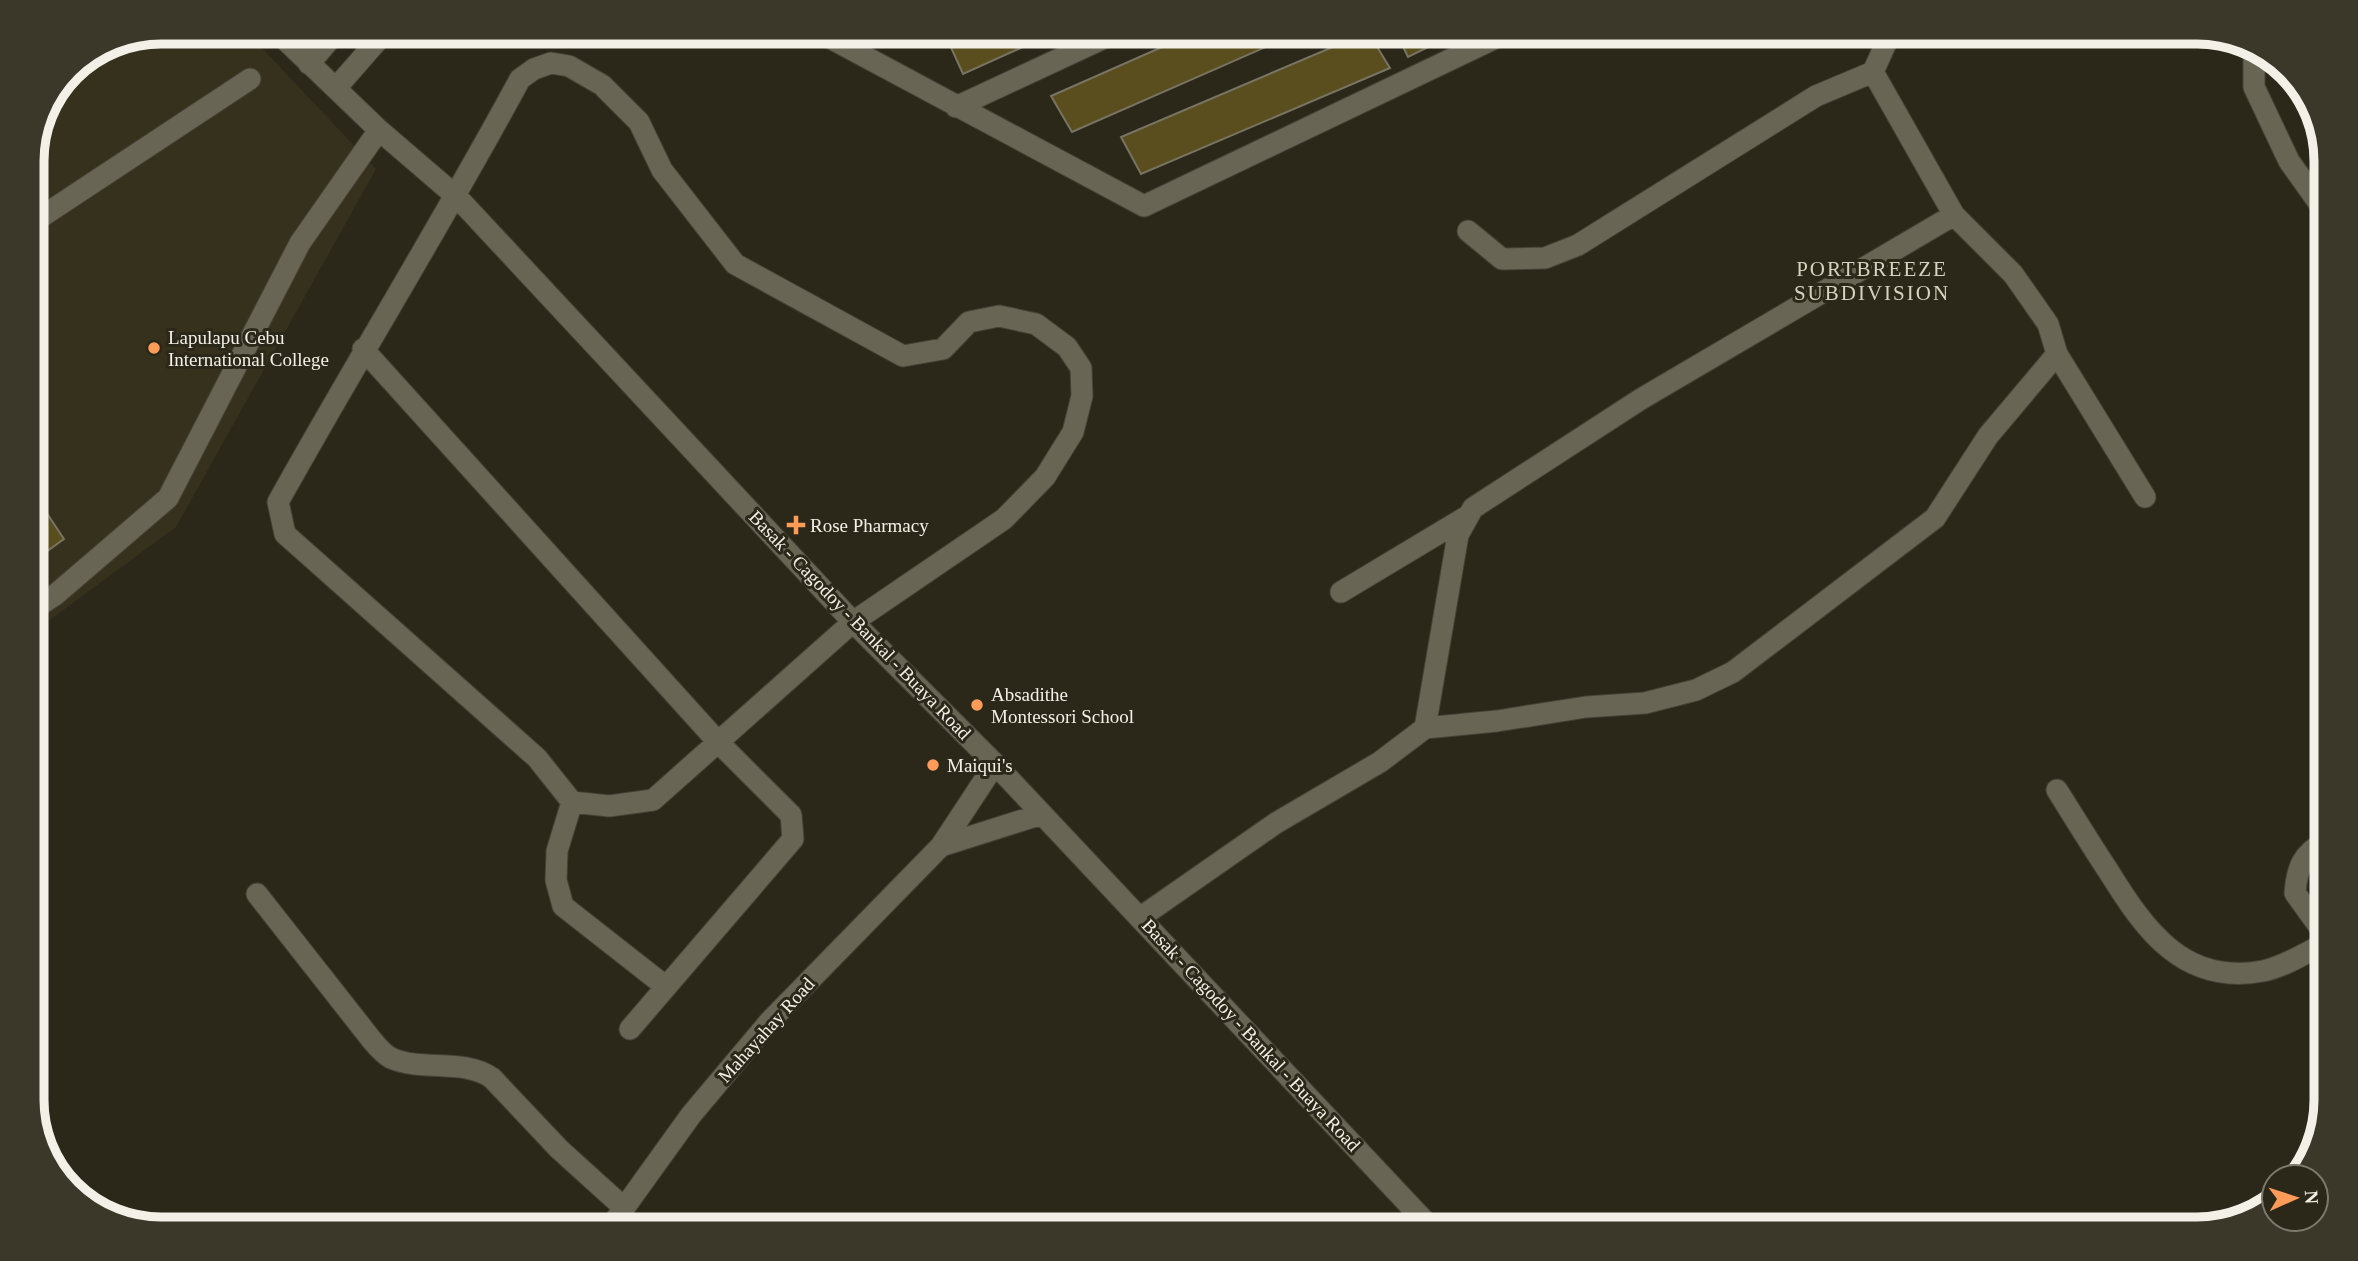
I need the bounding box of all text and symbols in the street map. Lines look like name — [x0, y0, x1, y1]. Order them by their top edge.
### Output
district label: PORTBREEZE SUBDIVISION — [1794, 257, 1950, 305]
place label: Lapulapu Cebu International College — [168, 327, 329, 370]
marker: Lapulapu Cebu International College — [146, 340, 162, 356]
street label: Basak - Cagodoy - Bankal - Buaya Road — [745, 506, 975, 744]
place label: Rose Pharmacy — [810, 515, 929, 536]
marker: Rose Pharmacy — [788, 517, 804, 533]
place label: Absadithe Montessori School — [991, 684, 1134, 727]
marker: Absadithe Montessori School — [969, 697, 985, 713]
place label: Maiqui's — [947, 755, 1013, 776]
marker: Maiqui's — [925, 757, 941, 773]
street label: Basak - Cagodoy - Bankal - Buaya Road — [1138, 915, 1365, 1156]
street label: Mahayahay Road — [714, 973, 819, 1087]
north arrow — [2260, 1163, 2330, 1233]
text: N — [2301, 1190, 2322, 1205]

